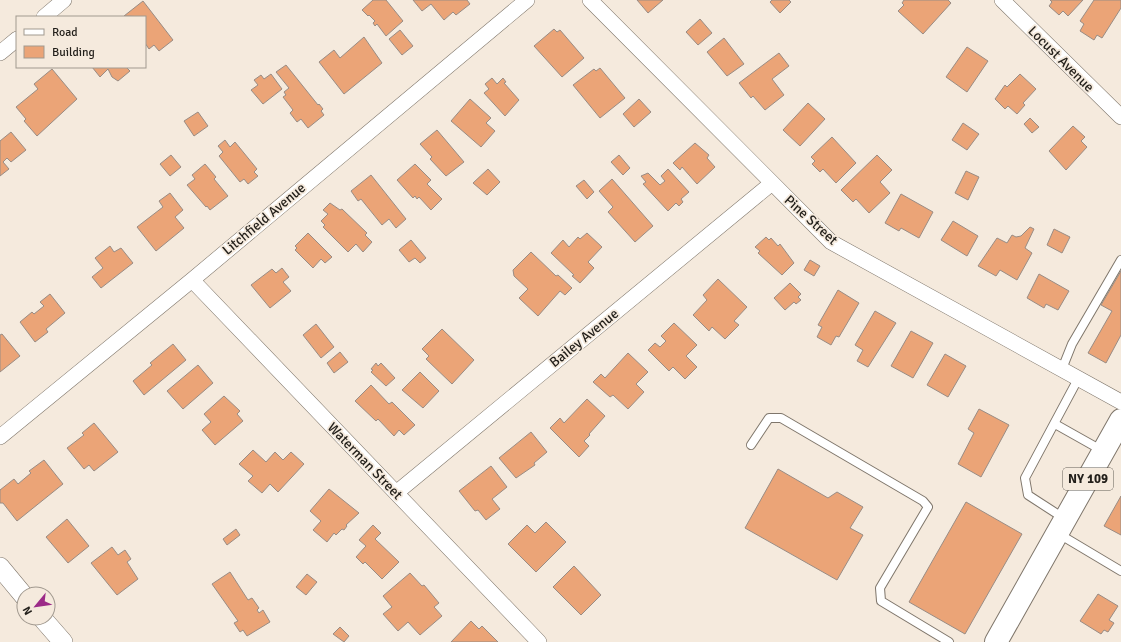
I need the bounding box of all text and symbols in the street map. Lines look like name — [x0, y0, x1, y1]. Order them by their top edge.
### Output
legend — [16, 16, 146, 68]
street label: Locust Avenue — [1024, 22, 1098, 96]
text: Road — [52, 25, 78, 40]
text: Building — [52, 45, 95, 60]
street label: Litchfield Avenue — [219, 179, 309, 259]
street label: Pine Street — [781, 192, 841, 248]
street label: Bailey Avenue — [546, 305, 622, 371]
street label: Waterman Street — [324, 419, 406, 503]
road number: NY 109 — [1063, 468, 1113, 490]
north arrow — [16, 586, 56, 626]
text: N — [20, 604, 35, 617]

